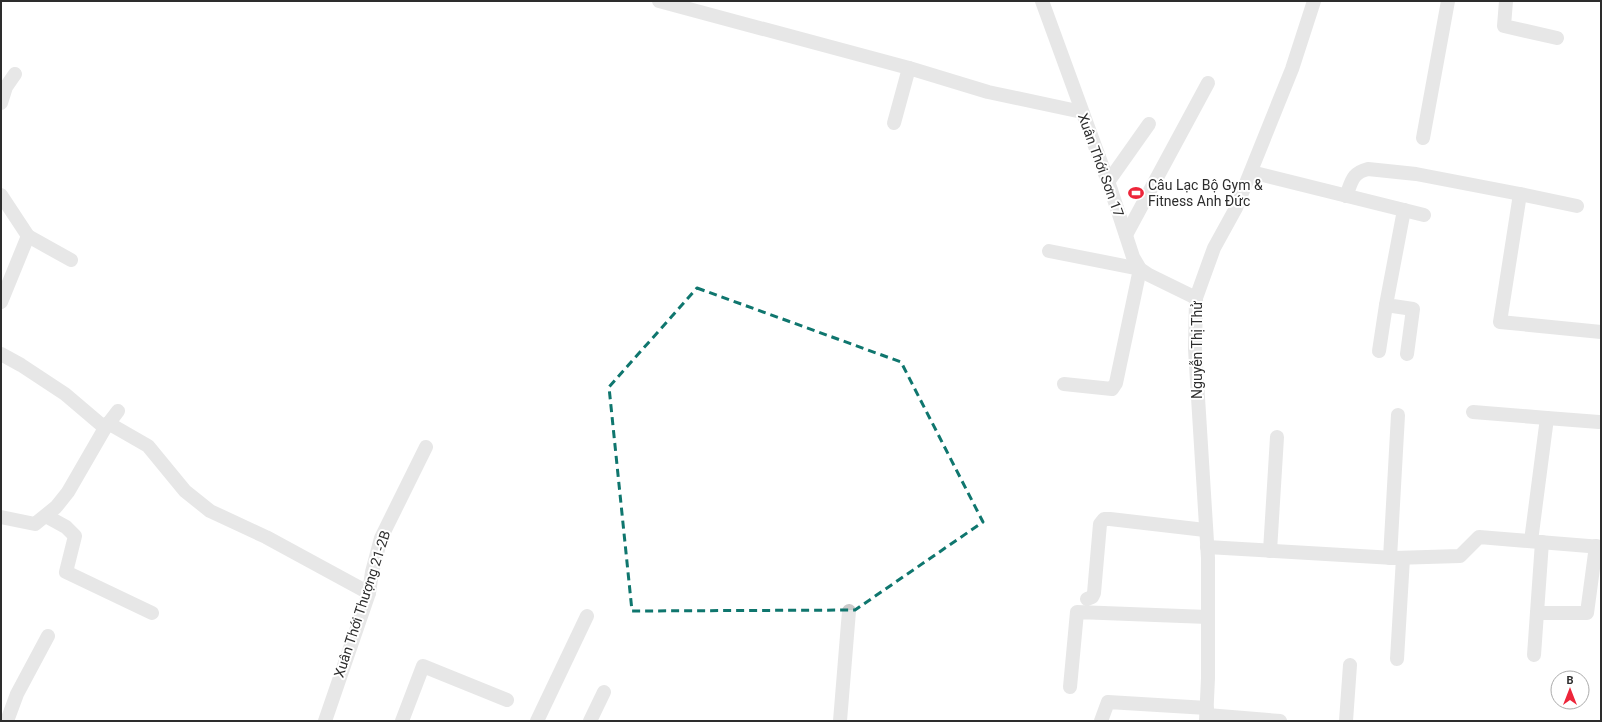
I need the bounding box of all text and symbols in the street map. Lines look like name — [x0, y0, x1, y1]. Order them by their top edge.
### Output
street label: Xuân Thới Sơn 17 — [1075, 111, 1127, 219]
place label: Câu Lạc Bộ Gym & Fitness Anh Đức — [1148, 177, 1263, 209]
sports icon: Câu Lạc Bộ Gym & Fitness Anh Đức — [1127, 184, 1145, 202]
street label: Nguyễn Thị Thử — [1189, 301, 1205, 399]
street label: Xuân Thới Thượng 21-2B — [331, 529, 393, 679]
north arrow — [1550, 670, 1590, 710]
text: B — [1566, 674, 1574, 687]

